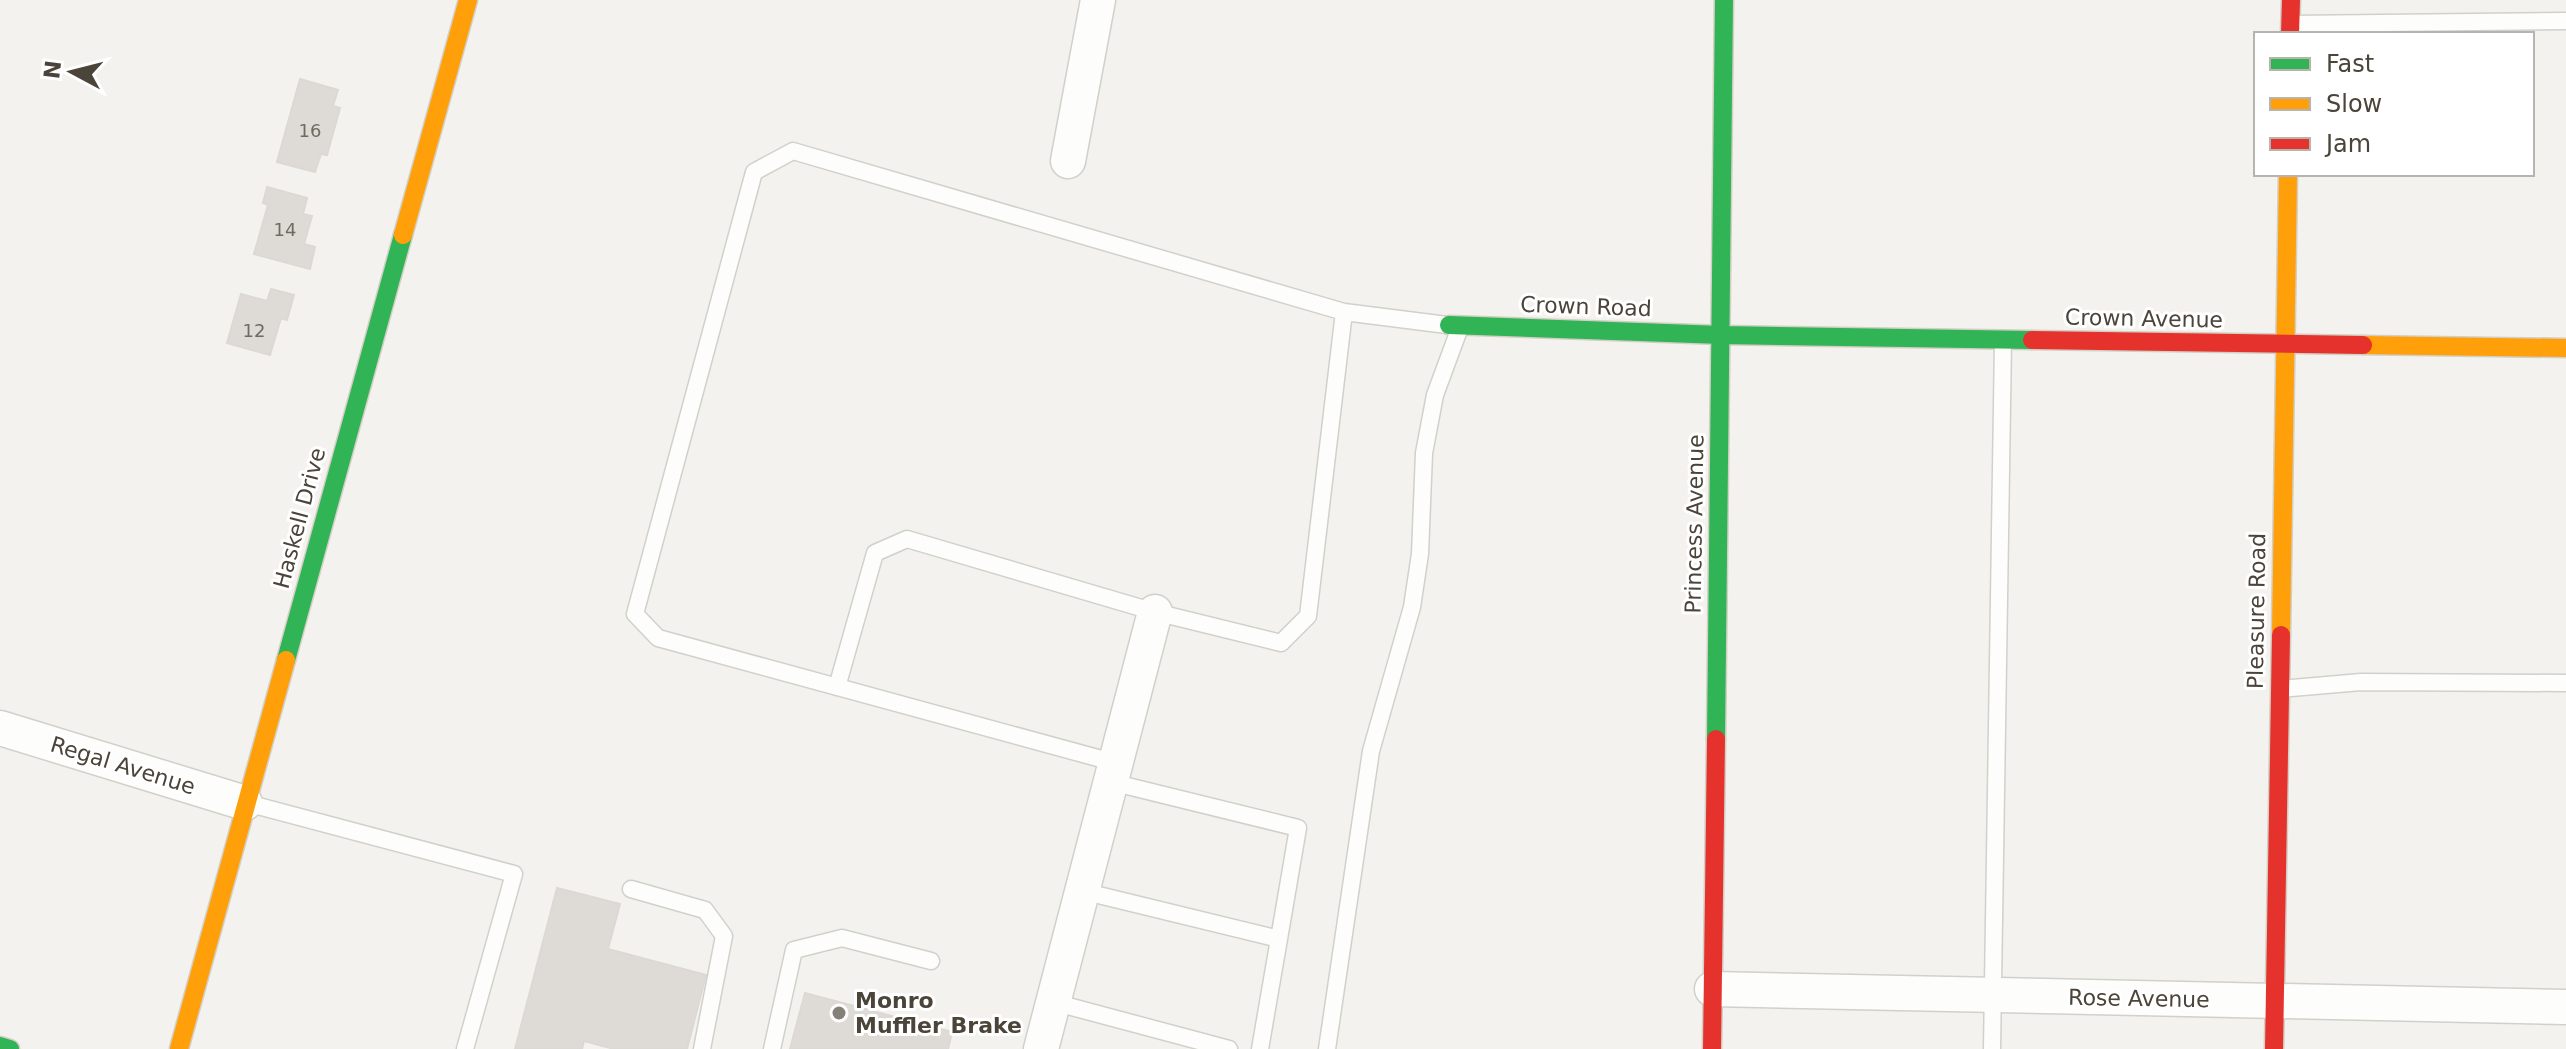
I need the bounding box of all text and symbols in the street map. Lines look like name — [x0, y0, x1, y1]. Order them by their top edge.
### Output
north arrow — [32, 32, 112, 112]
legend — [2254, 32, 2534, 176]
text: Fast — [2326, 50, 2374, 78]
text: N — [39, 59, 66, 80]
text: Slow — [2326, 90, 2382, 118]
house number: 16 — [299, 120, 321, 141]
text: Jam — [2324, 130, 2371, 158]
house number: 14 — [274, 219, 296, 240]
street label: Crown Road — [1520, 292, 1652, 321]
street label: Crown Avenue — [2065, 305, 2223, 332]
house number: 12 — [243, 320, 265, 341]
street label: Princess Avenue — [1680, 434, 1709, 614]
street label: Haskell Drive — [269, 445, 330, 591]
street label: Pleasure Road — [2243, 533, 2270, 689]
street label: Regal Avenue — [47, 732, 198, 799]
street label: Rose Avenue — [2068, 985, 2210, 1012]
place label: Monro Muffler Brake — [855, 988, 1022, 1038]
marker: Monro Muffler Brake — [830, 1004, 848, 1022]

